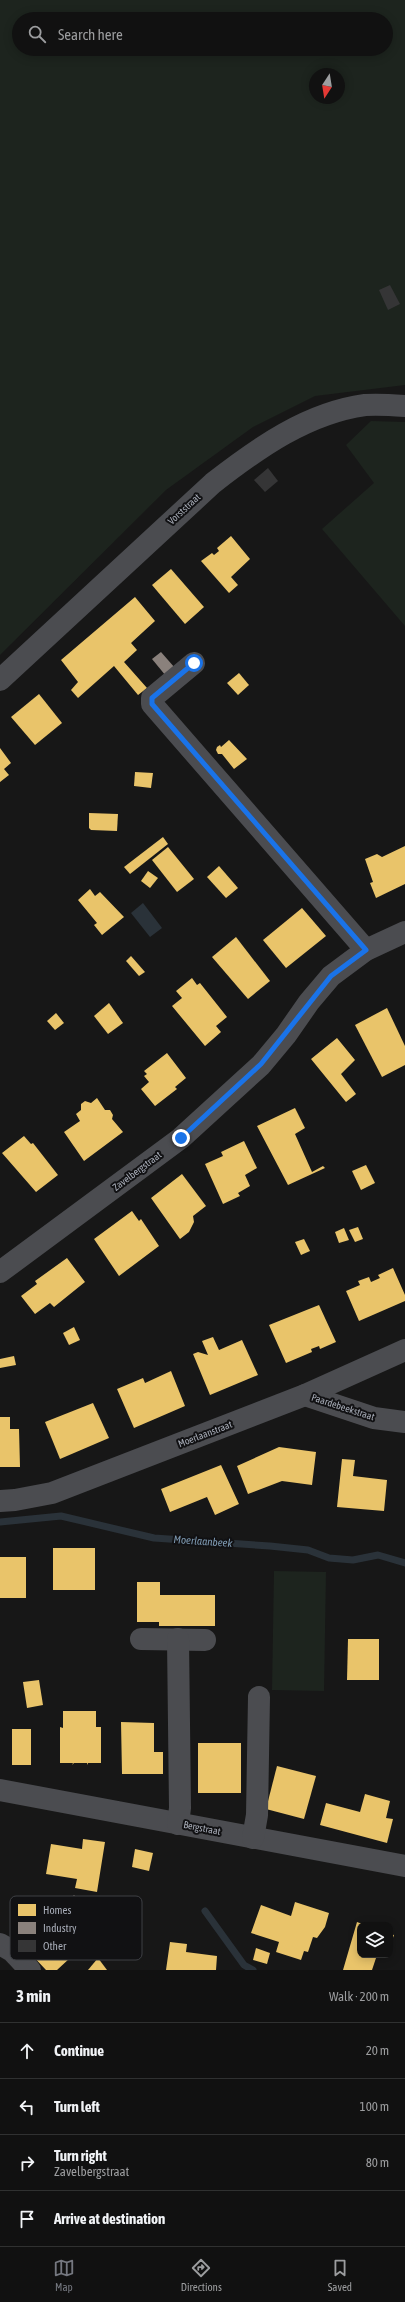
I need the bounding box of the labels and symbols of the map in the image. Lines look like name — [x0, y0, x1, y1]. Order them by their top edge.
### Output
north arrow — [309, 68, 345, 104]
street label: Vorststraat — [166, 491, 202, 527]
route start — [185, 654, 203, 672]
route end — [172, 1129, 190, 1147]
street label: Zavelbergstraat — [111, 1149, 164, 1193]
street label: Paardebeekstraat — [310, 1392, 376, 1422]
street label: Moerlaanstraat — [176, 1419, 234, 1449]
water label: Moerlaanbeek — [173, 1533, 233, 1549]
street label: Bergstraat — [183, 1819, 222, 1837]
legend — [10, 1896, 142, 1960]
text: Homes — [43, 1904, 71, 1916]
text: Industry — [43, 1922, 77, 1934]
text: Other — [43, 1940, 67, 1952]

